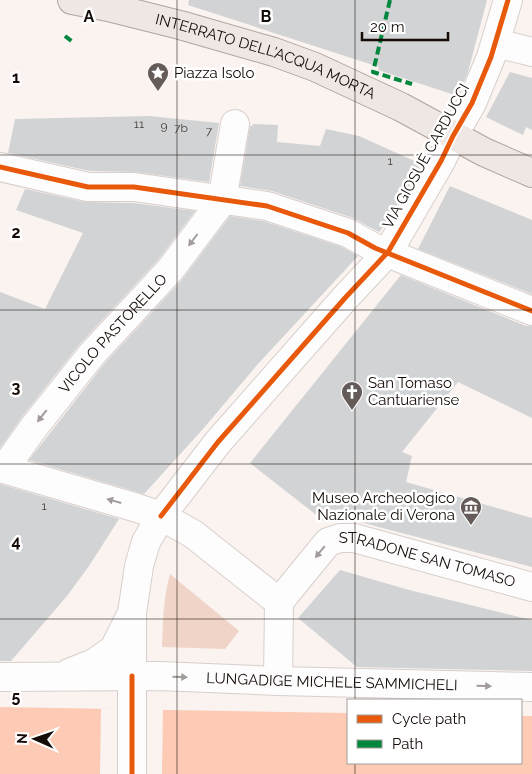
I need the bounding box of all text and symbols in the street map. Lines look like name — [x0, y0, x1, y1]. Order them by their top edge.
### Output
text: A — [84, 7, 95, 26]
text: B — [261, 7, 272, 26]
street label: INTERRATO DELL'ACQUA MORTA — [154, 10, 378, 103]
scale bar — [362, 10, 448, 42]
text: 20 m — [370, 18, 405, 36]
place icon: Piazza Isolo — [146, 61, 170, 92]
place label: Piazza Isolo — [174, 64, 254, 82]
text: 1 — [12, 68, 20, 87]
street label: VIA GIOSUÈ CARDUCCI — [379, 80, 473, 232]
house number: 11 — [134, 117, 144, 131]
house number: 9 — [160, 119, 168, 133]
house number: 7b — [174, 121, 188, 135]
house number: 7 — [206, 124, 213, 138]
house number: 1 — [387, 154, 393, 168]
text: 2 — [11, 223, 21, 242]
one-way arrow — [188, 233, 198, 246]
street label: VICOLO PASTORELLO — [55, 270, 171, 397]
place label: San Tomaso Cantuariense — [368, 374, 460, 409]
text: 3 — [12, 378, 21, 397]
church icon: San Tomaso Cantuariense — [340, 380, 364, 411]
one-way arrow — [37, 409, 48, 422]
place label: Museo Archeologico Nazionale di Verona — [312, 489, 455, 524]
museum icon: Museo Archeologico Nazionale di Verona — [459, 495, 483, 526]
one-way arrow — [107, 496, 122, 504]
house number: 1 — [41, 499, 47, 513]
street label: STRADONE SAN TOMASO — [339, 529, 517, 591]
text: 4 — [11, 532, 21, 551]
one-way arrow — [315, 545, 326, 558]
street label: LUNGADIGE MICHELE SAMMICHELI — [206, 669, 458, 694]
one-way arrow — [173, 674, 189, 682]
one-way arrow — [476, 682, 492, 690]
text: 5 — [12, 687, 21, 706]
legend — [347, 699, 522, 764]
text: Cycle path — [392, 710, 466, 728]
north arrow — [10, 714, 60, 764]
text: N — [14, 733, 30, 744]
text: Path — [392, 735, 423, 753]

